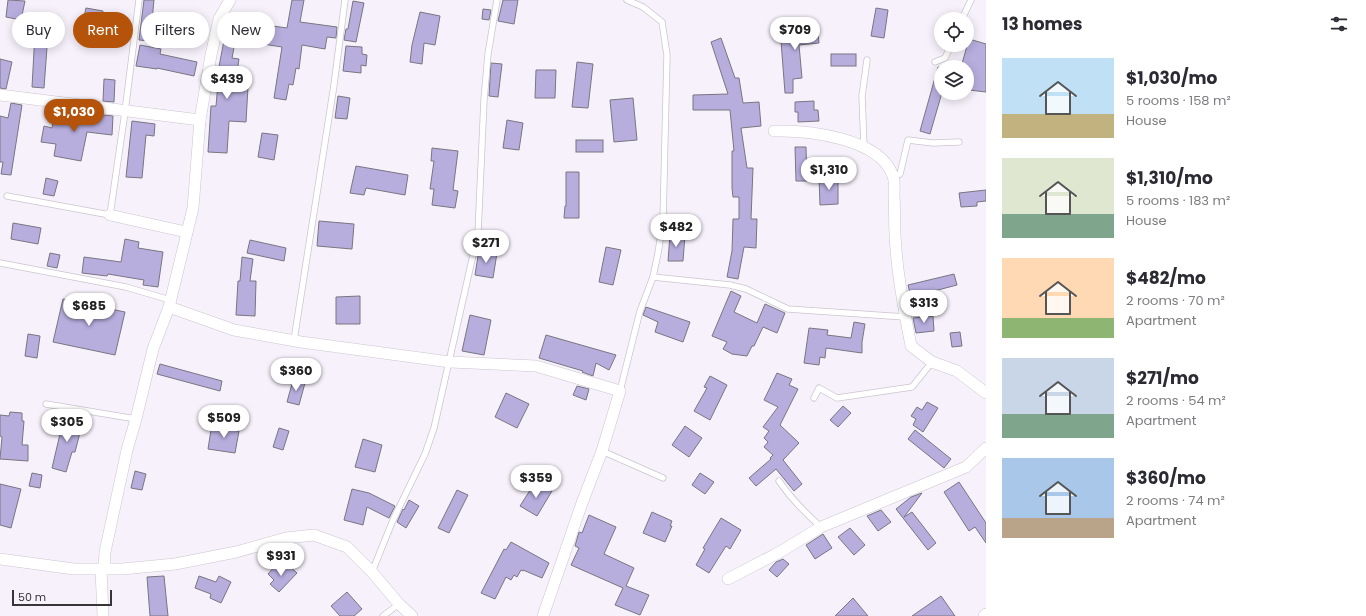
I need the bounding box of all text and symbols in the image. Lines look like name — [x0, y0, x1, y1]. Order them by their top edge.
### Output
chip: Buy — [12, 12, 65, 48]
chip: Rent — [73, 12, 133, 48]
chip: Filters — [141, 12, 209, 48]
chip: New — [217, 12, 275, 48]
map controls — [934, 12, 974, 100]
button: locate — [934, 12, 974, 52]
text: 13 homes — [1002, 12, 1083, 36]
icon: filters — [1328, 13, 1350, 35]
pin: $709 — [771, 17, 819, 51]
text: $709 — [779, 20, 811, 39]
button: layers — [934, 60, 974, 100]
pin: $439 — [203, 66, 251, 100]
text: $1,030/mo — [1126, 66, 1217, 90]
text: $439 — [210, 69, 244, 88]
icon: home — [1034, 74, 1082, 122]
text: 5 rooms · 158 m² — [1126, 91, 1231, 110]
pin: $1,030 — [41, 99, 107, 133]
text: $1,030 — [53, 102, 95, 121]
text: House — [1126, 111, 1166, 130]
pin: $1,310 — [796, 157, 862, 191]
text: $1,310 — [810, 160, 848, 179]
text: $1,310/mo — [1126, 166, 1213, 190]
icon: home — [1034, 174, 1082, 222]
text: 5 rooms · 183 m² — [1126, 191, 1230, 210]
text: House — [1126, 211, 1166, 230]
pin: $482 — [652, 214, 700, 248]
text: $482 — [659, 217, 693, 236]
pin: $271 — [462, 230, 510, 264]
text: $271 — [472, 233, 500, 252]
text: $482/mo — [1126, 266, 1206, 290]
icon: home — [1034, 274, 1082, 322]
pin: $313 — [900, 290, 948, 324]
text: 2 rooms · 70 m² — [1126, 291, 1225, 310]
pin: $685 — [65, 293, 113, 327]
text: $313 — [909, 293, 939, 312]
text: $685 — [72, 296, 106, 315]
text: Apartment — [1126, 311, 1196, 330]
pin: $360 — [272, 358, 320, 392]
text: $360 — [279, 361, 313, 380]
text: $271/mo — [1126, 366, 1199, 390]
icon: home — [1034, 374, 1082, 422]
text: 2 rooms · 54 m² — [1126, 391, 1226, 410]
pin: $509 — [200, 405, 248, 439]
text: $509 — [207, 408, 241, 427]
pin: $305 — [43, 409, 91, 443]
text: Apartment — [1126, 411, 1196, 430]
text: $305 — [50, 412, 84, 431]
pin: $359 — [512, 465, 560, 499]
text: $360/mo — [1126, 466, 1206, 490]
text: $359 — [520, 468, 552, 487]
icon: home — [1034, 474, 1082, 522]
text: 2 rooms · 74 m² — [1126, 491, 1225, 510]
text: Apartment — [1126, 511, 1196, 530]
pin: $931 — [257, 543, 305, 577]
text: $931 — [266, 546, 296, 565]
scale bar — [12, 588, 112, 607]
text: 50 m — [18, 589, 46, 605]

